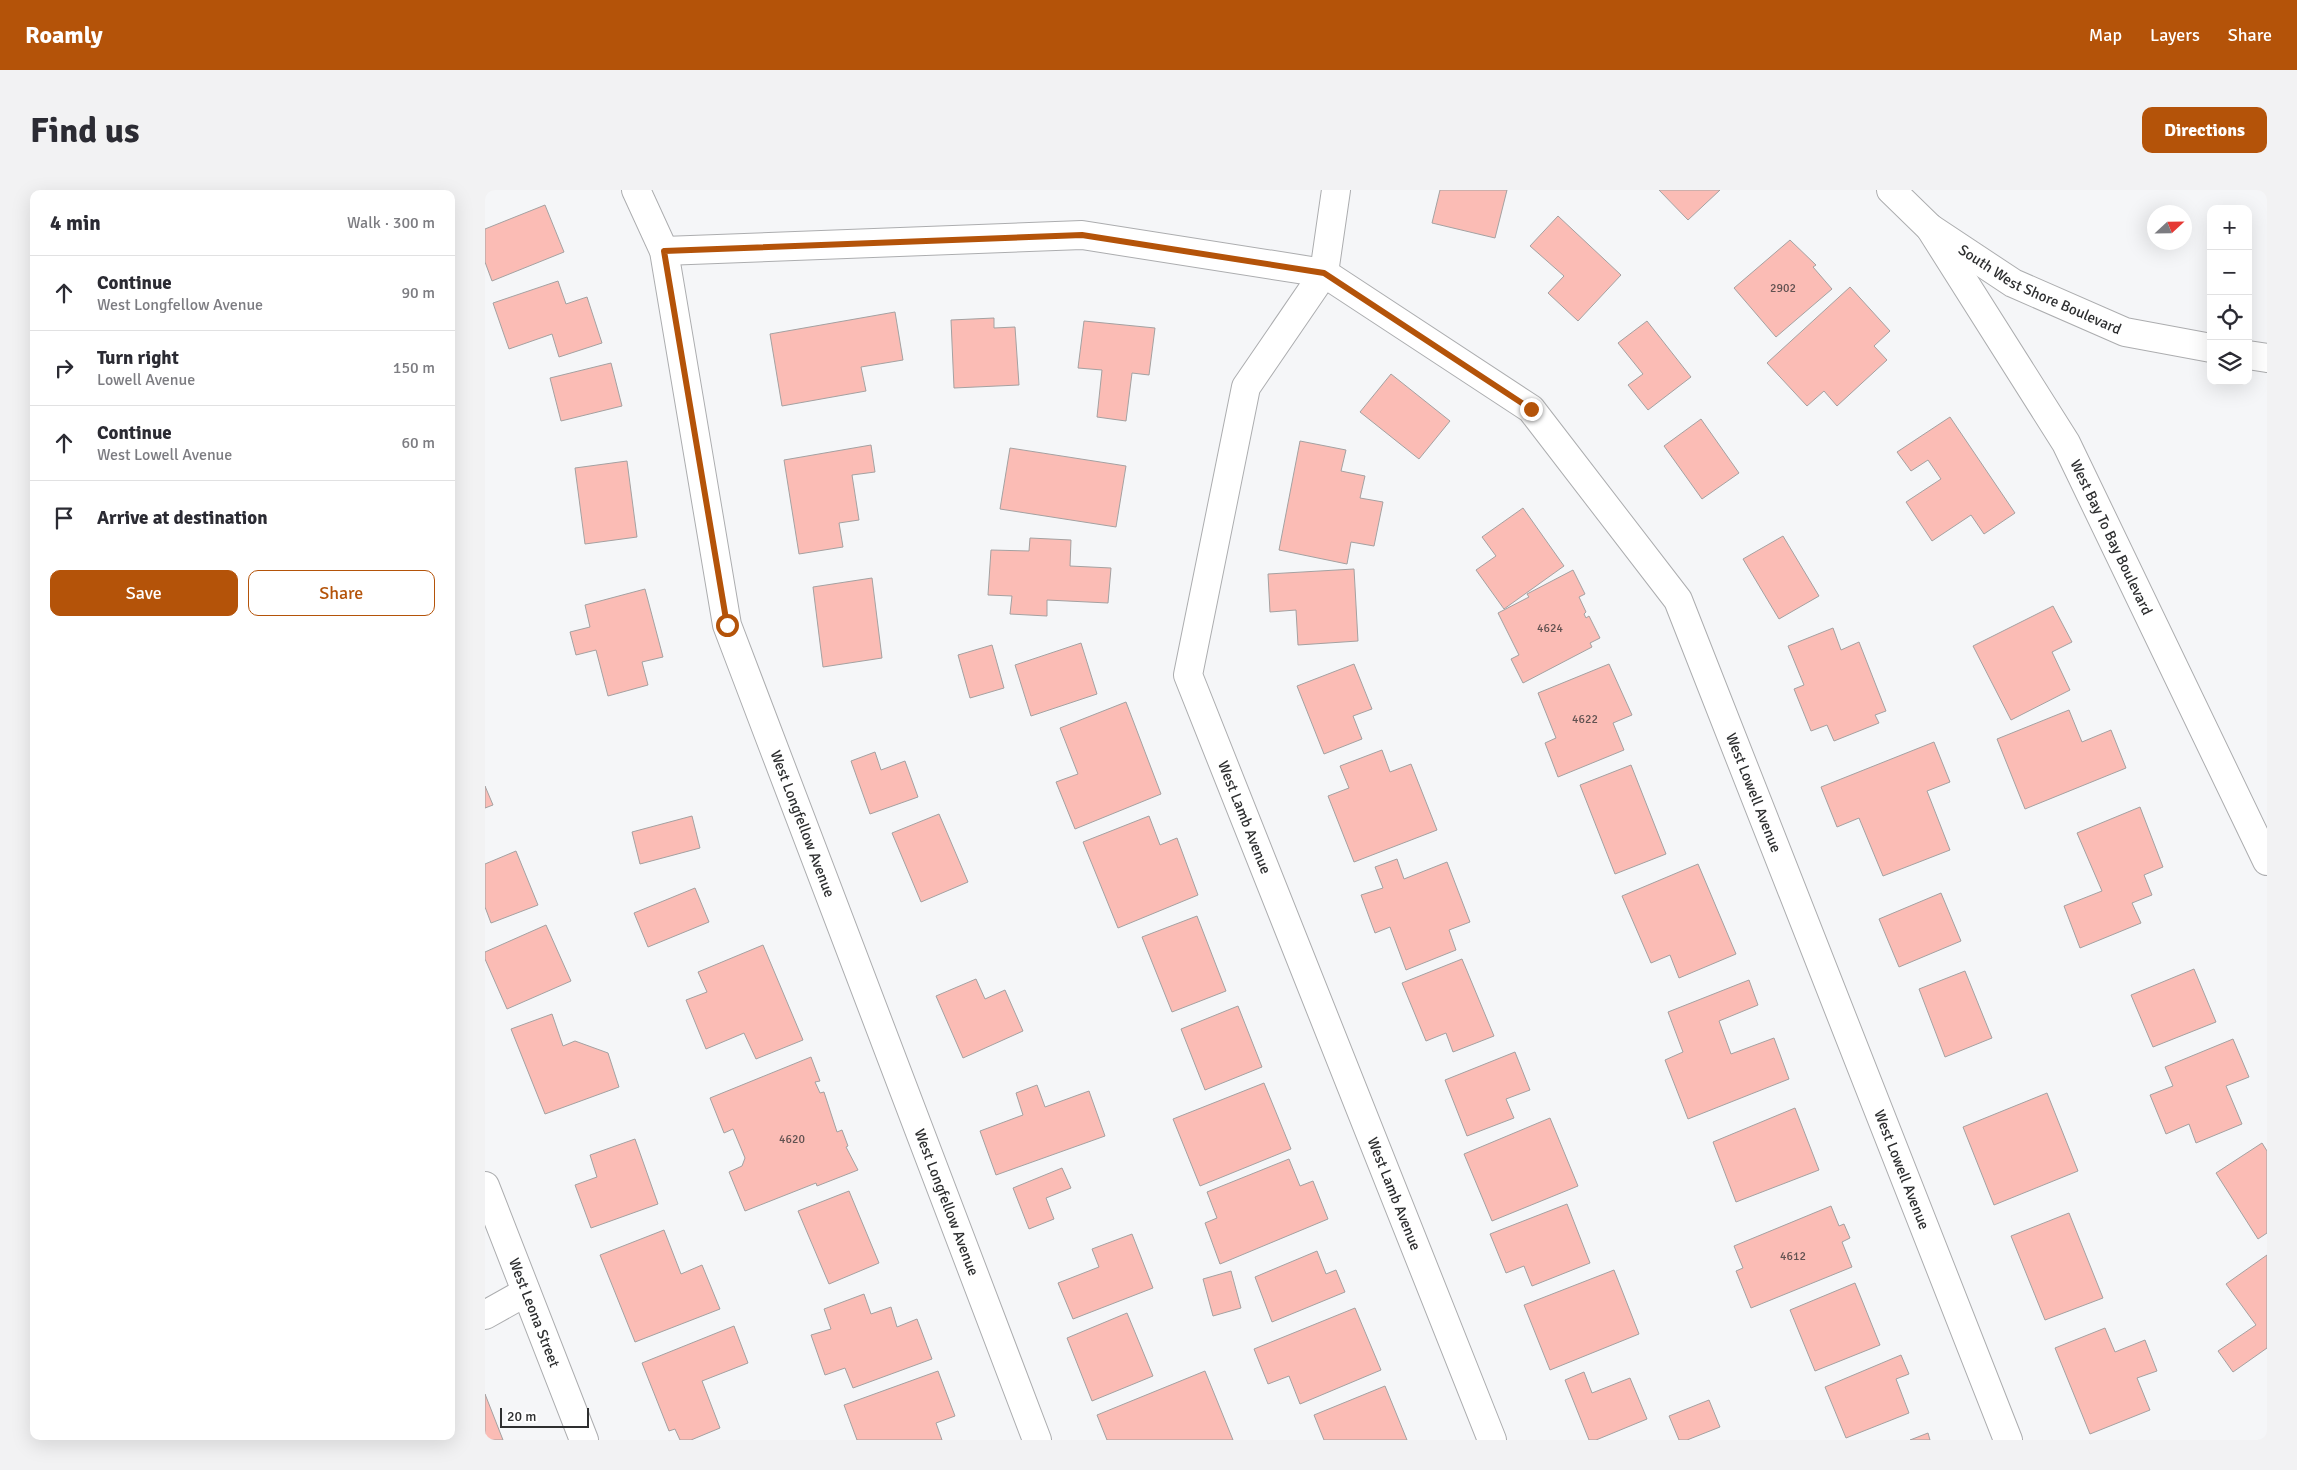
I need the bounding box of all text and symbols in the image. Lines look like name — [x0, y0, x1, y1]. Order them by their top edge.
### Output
text: Roamly — [25, 20, 103, 50]
text: Map — [2089, 24, 2122, 46]
text: Layers — [2150, 24, 2200, 46]
text: Share — [2228, 24, 2272, 46]
button: Directions — [2142, 107, 2267, 153]
text: Find us — [30, 109, 140, 152]
north arrow — [2147, 205, 2192, 250]
map controls — [2207, 205, 2252, 385]
button: + — [2207, 205, 2252, 250]
text: 4 min — [50, 210, 101, 236]
text: Walk · 300 m — [347, 213, 435, 233]
street label: South West Shore Boulevard — [1955, 240, 2124, 338]
button: − — [2207, 250, 2252, 295]
text: Continue — [97, 271, 172, 295]
icon: ahead — [50, 279, 78, 307]
house number: 2902 — [1770, 281, 1796, 296]
text: 90 m — [401, 283, 435, 303]
text: West Longfellow Avenue — [97, 295, 263, 315]
button: locate — [2207, 295, 2252, 340]
button: layers — [2207, 340, 2252, 385]
text: Turn right — [97, 346, 179, 370]
icon: right — [50, 354, 78, 382]
text: 150 m — [393, 358, 435, 378]
text: Lowell Avenue — [97, 370, 195, 390]
route end — [1520, 398, 1543, 421]
text: Continue — [97, 421, 172, 445]
icon: ahead — [50, 429, 78, 457]
text: 60 m — [401, 433, 435, 453]
text: West Lowell Avenue — [97, 445, 232, 465]
street label: West Bay To Bay Boulevard — [2066, 457, 2156, 618]
icon: arrive — [50, 504, 78, 532]
text: Arrive at destination — [97, 506, 268, 530]
button: Save — [50, 570, 238, 616]
button: Share — [248, 570, 435, 616]
route start — [716, 614, 739, 637]
house number: 4624 — [1537, 621, 1563, 636]
house number: 4622 — [1572, 712, 1598, 727]
street label: West Lowell Avenue — [1722, 730, 1785, 855]
street label: West Longfellow Avenue — [766, 748, 839, 900]
street label: West Lamb Avenue — [1214, 758, 1275, 877]
street label: West Lowell Avenue — [1870, 1107, 1933, 1232]
street label: West Longfellow Avenue — [910, 1126, 983, 1278]
house number: 4620 — [779, 1132, 805, 1147]
street label: West Lamb Avenue — [1364, 1135, 1425, 1253]
house number: 4612 — [1780, 1249, 1806, 1264]
street label: West Leona Street — [505, 1255, 564, 1370]
scale bar — [500, 1405, 589, 1428]
text: 20 m — [507, 1408, 536, 1425]

